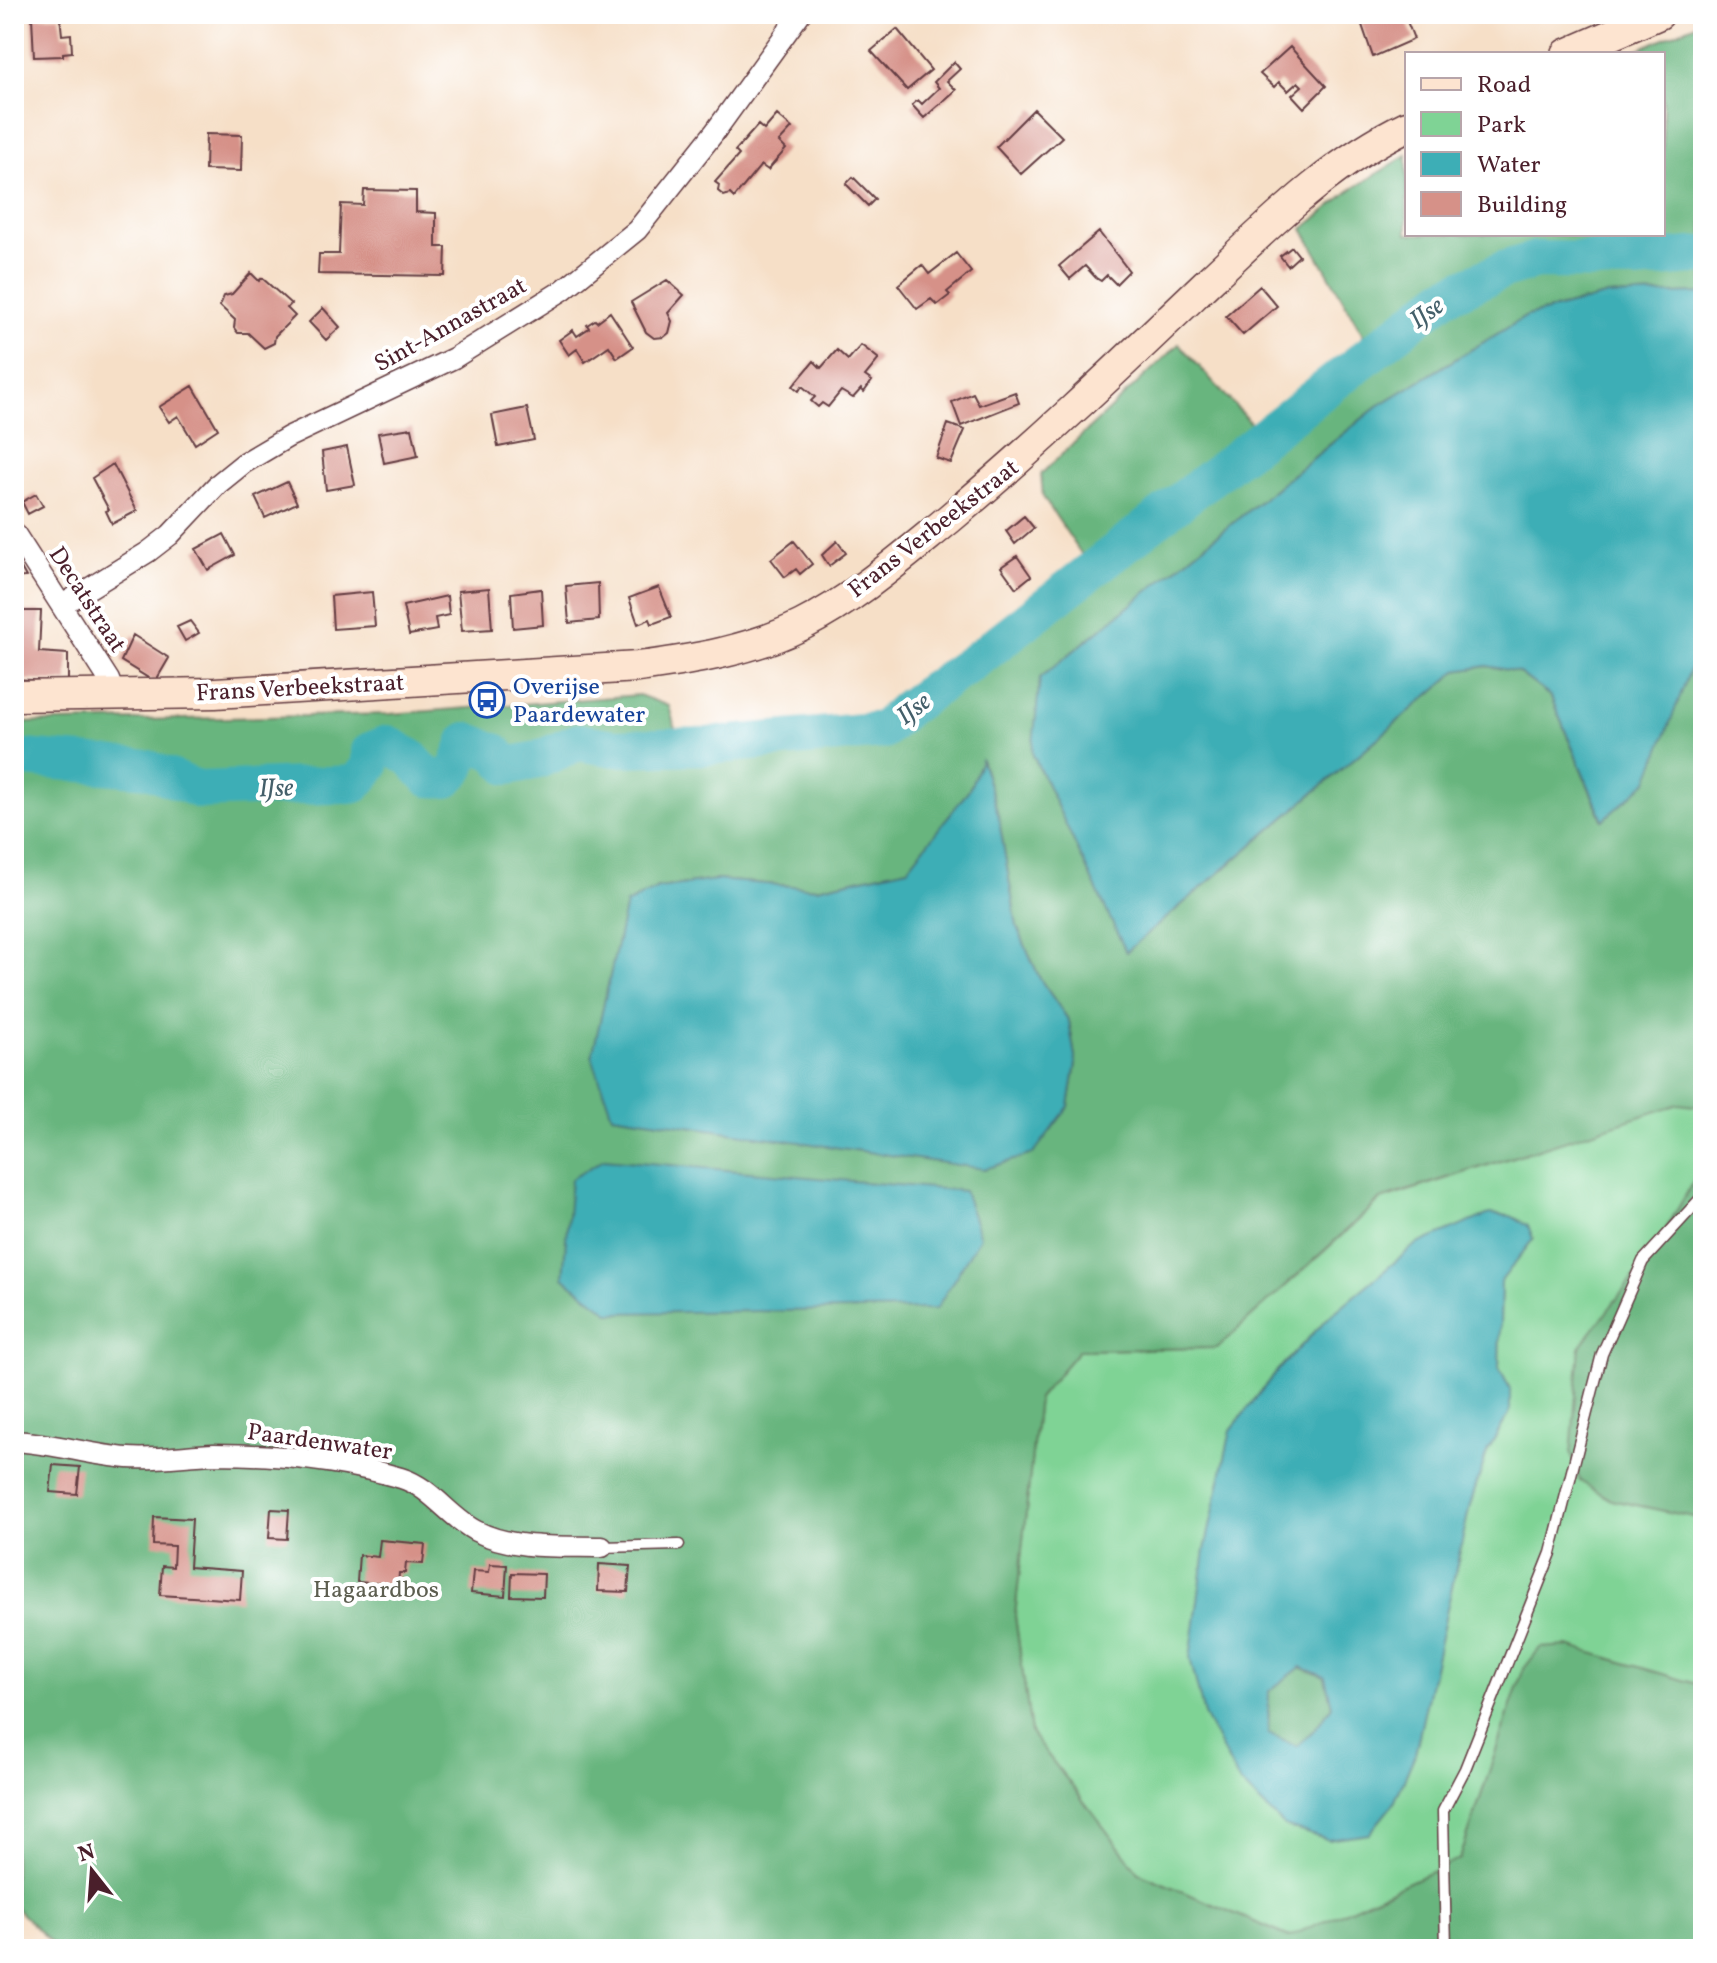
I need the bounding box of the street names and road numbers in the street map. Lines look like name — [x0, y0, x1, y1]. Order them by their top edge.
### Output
street label: Sint-Annastraat — [369, 270, 533, 382]
street label: Frans Verbeekstraat — [842, 452, 1027, 607]
street label: Decatstraat — [39, 540, 133, 660]
street label: Frans Verbeekstraat — [195, 667, 405, 711]
street label: Paardenwater — [245, 1416, 394, 1470]

